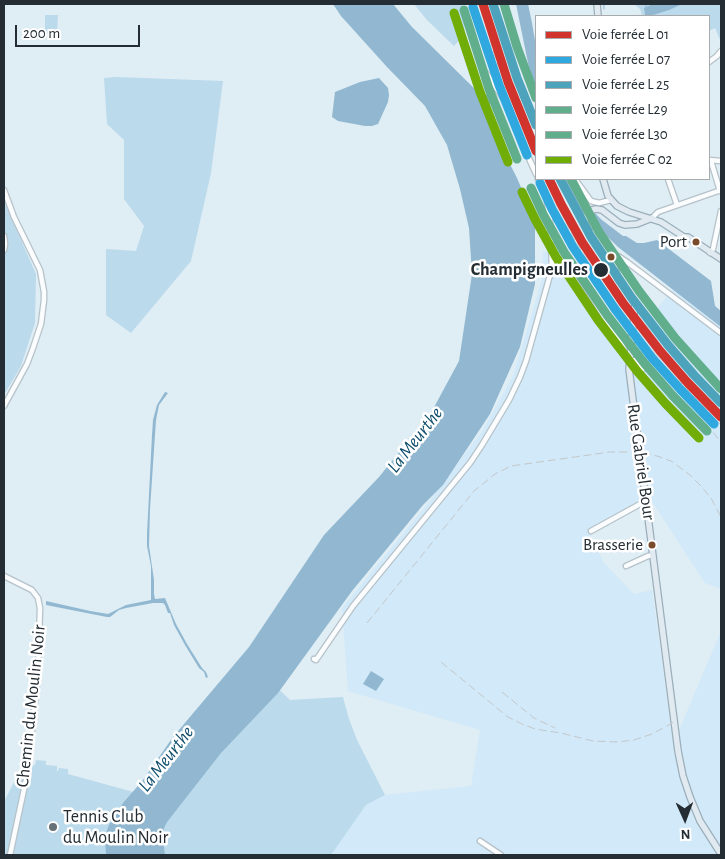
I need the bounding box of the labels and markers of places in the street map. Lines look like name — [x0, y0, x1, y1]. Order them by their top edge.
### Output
place label: Port — [660, 232, 687, 252]
marker: Port — [691, 237, 701, 247]
unlabelled marker — [606, 252, 616, 262]
place label: Champigneulles — [471, 259, 588, 281]
marker: Champigneulles — [592, 261, 610, 279]
place label: Brasserie — [583, 535, 643, 555]
marker: Brasserie — [647, 540, 657, 550]
place label: Tennis Club du Moulin Noir — [63, 806, 168, 849]
marker: Tennis Club du Moulin Noir — [47, 821, 59, 833]

